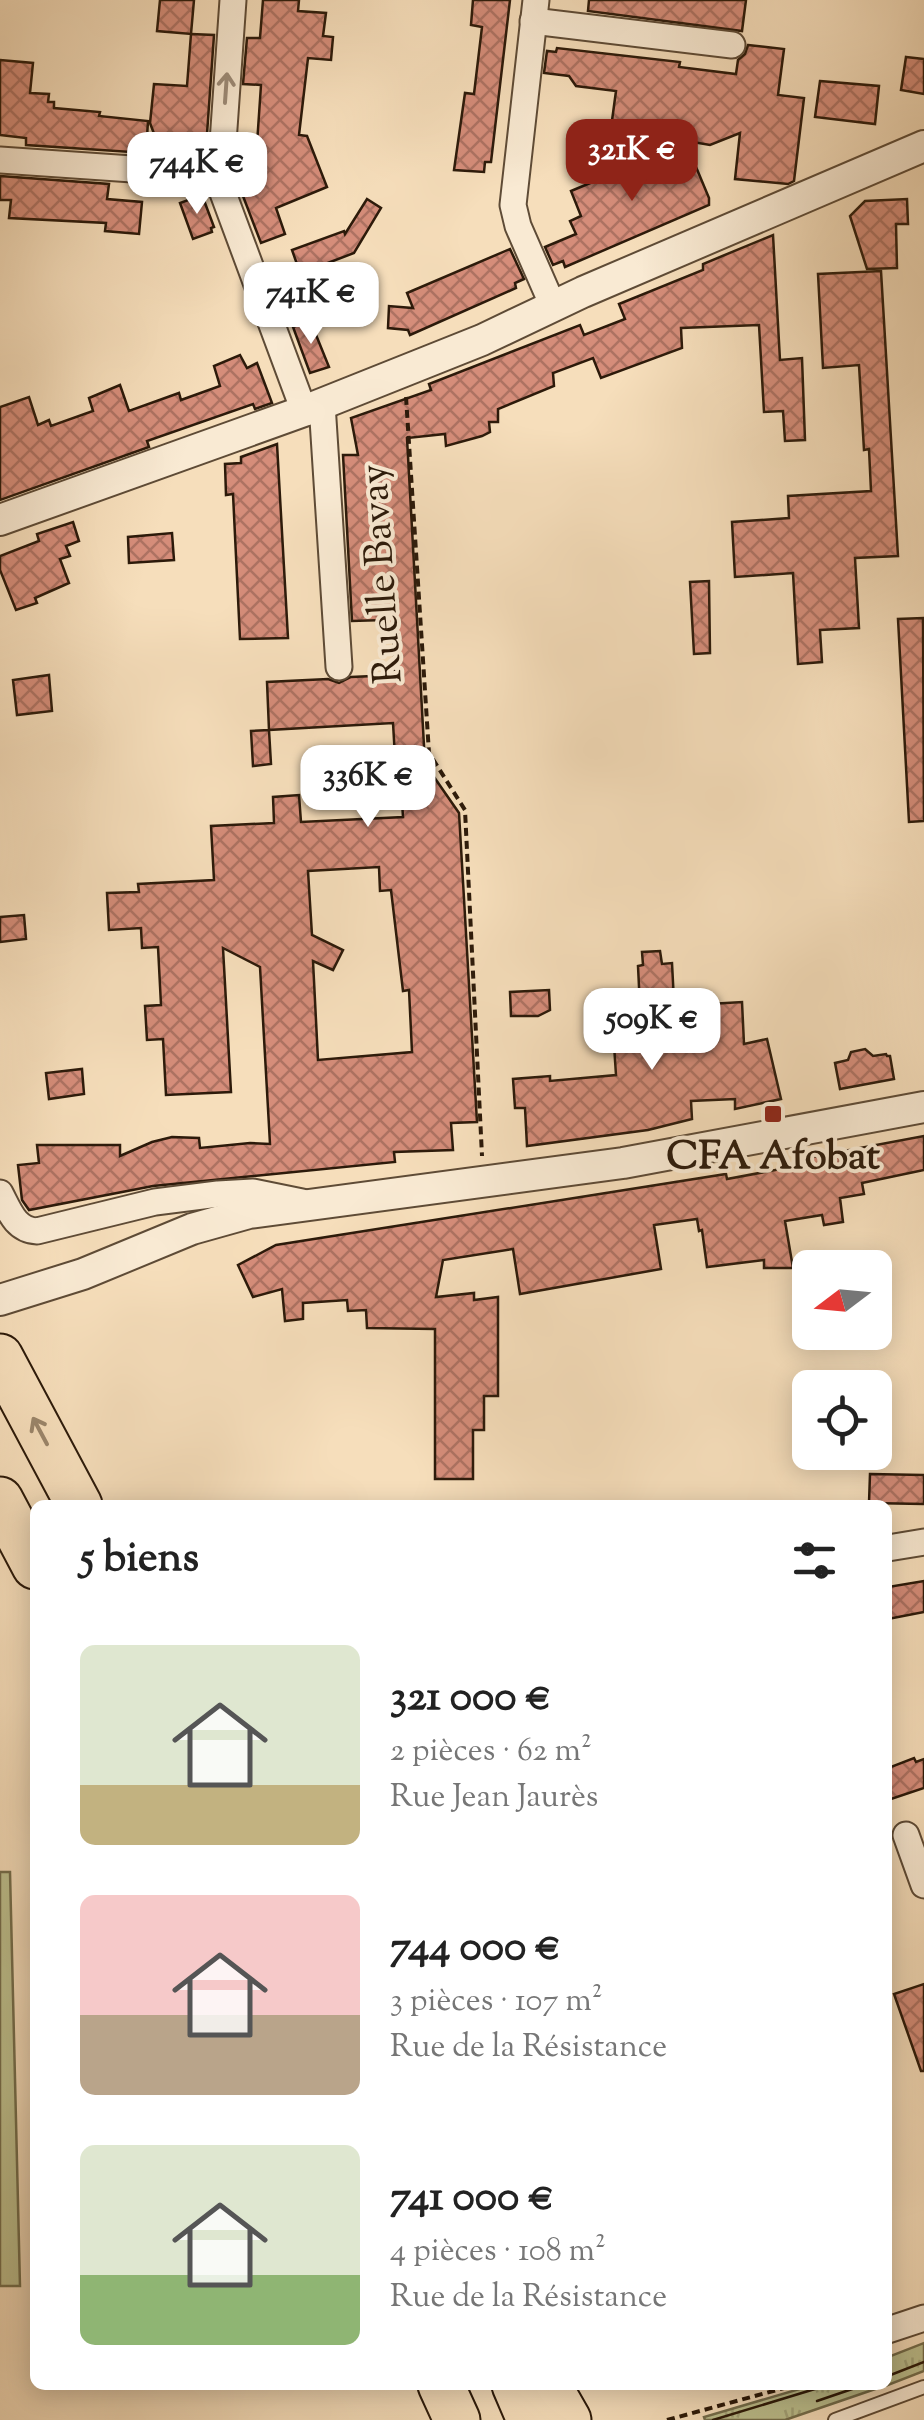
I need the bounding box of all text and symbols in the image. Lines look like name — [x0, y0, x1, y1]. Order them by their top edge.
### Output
one-way arrow — [217, 72, 236, 104]
pin: 321K € — [551, 119, 713, 204]
text: 321K € — [588, 128, 676, 174]
pin: 744K € — [116, 132, 278, 217]
text: 744K € — [149, 141, 245, 187]
pin: 741K € — [230, 262, 392, 347]
text: 741K € — [266, 271, 356, 317]
street label: Ruelle Bavay — [347, 462, 420, 685]
pin: 336K € — [287, 745, 449, 830]
text: 336K € — [322, 754, 414, 800]
pin: 509K € — [571, 988, 733, 1073]
text: 509K € — [605, 997, 699, 1043]
marker: CFA Afobat — [762, 1103, 784, 1125]
place label: CFA Afobat — [666, 1130, 880, 1187]
north arrow — [792, 1250, 892, 1350]
map controls — [792, 1250, 892, 1470]
button: locate — [792, 1370, 892, 1470]
one-way arrow — [30, 1416, 49, 1446]
text: 5 biens — [80, 1530, 199, 1590]
icon: filters — [787, 1533, 842, 1588]
text: 321 000 € — [390, 1669, 551, 1729]
icon: home — [160, 1685, 280, 1805]
text: 2 pièces · 62 m² — [390, 1729, 592, 1775]
text: Rue Jean Jaurès — [390, 1775, 598, 1821]
text: 744 000 € — [390, 1919, 561, 1979]
icon: home — [160, 1935, 280, 2055]
text: 3 pièces · 107 m² — [390, 1979, 603, 2025]
text: Rue de la Résistance — [390, 2025, 667, 2071]
text: 741 000 € — [390, 2169, 554, 2229]
icon: home — [160, 2185, 280, 2305]
text: 4 pièces · 108 m² — [390, 2229, 606, 2275]
text: Rue de la Résistance — [390, 2275, 667, 2321]

